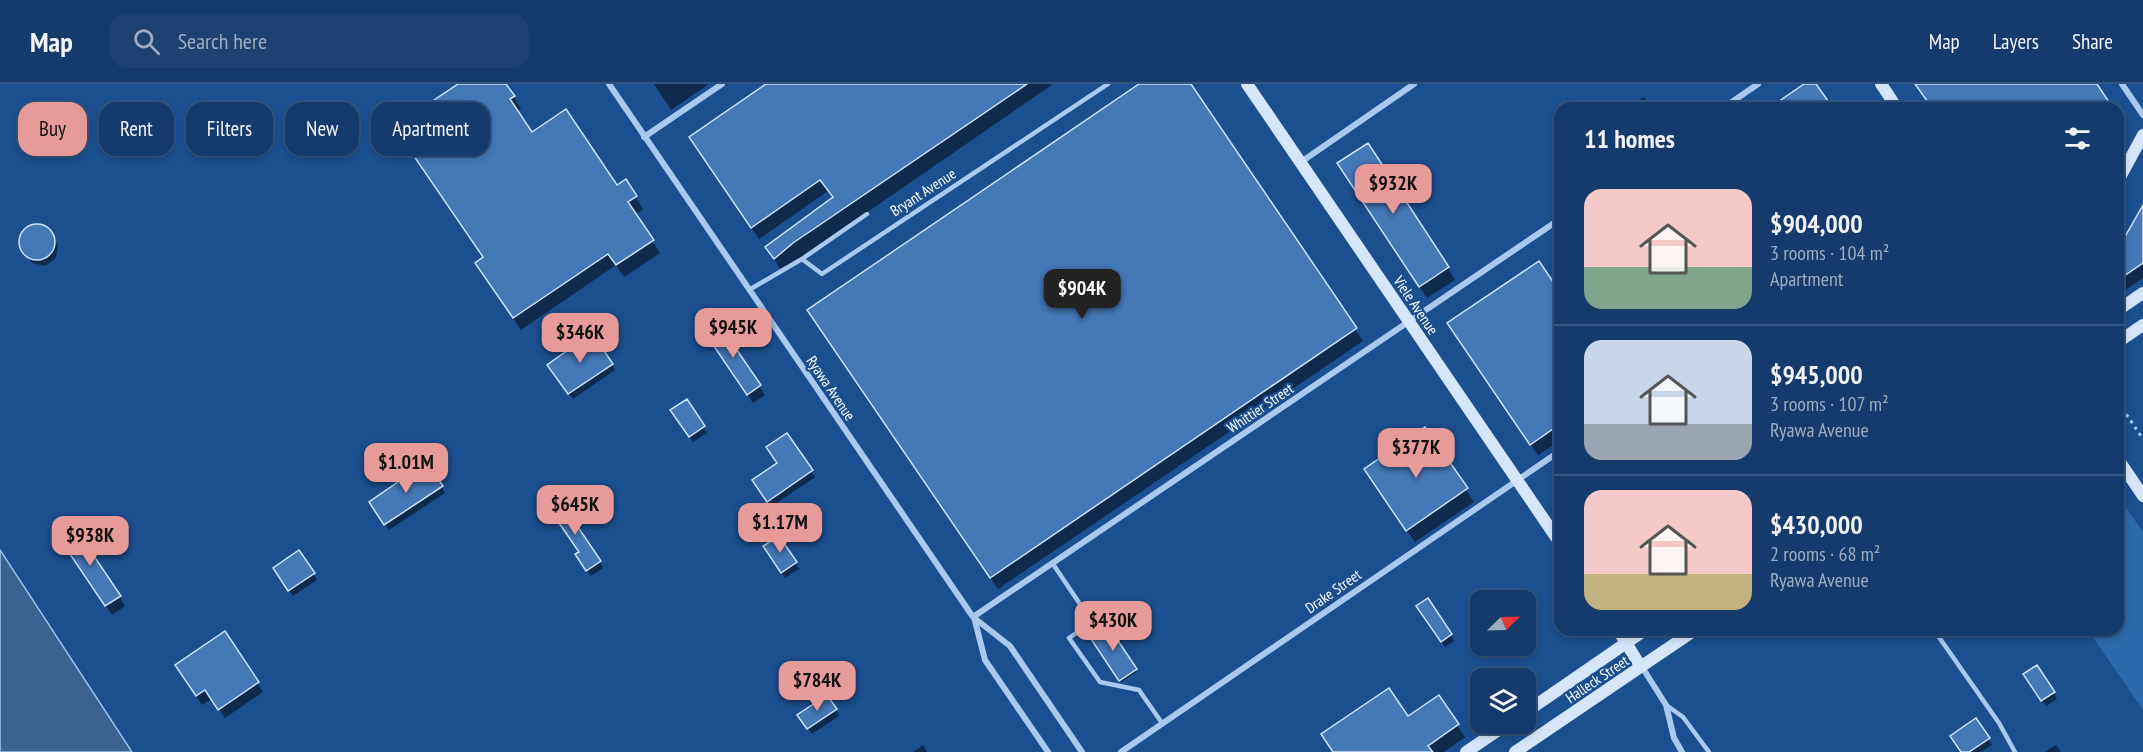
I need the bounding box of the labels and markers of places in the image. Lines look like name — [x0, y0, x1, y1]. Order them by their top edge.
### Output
pin: $932K — [1351, 164, 1435, 215]
pin: $904K — [1040, 269, 1124, 320]
pin: $945K — [691, 308, 775, 359]
pin: $346K — [538, 313, 622, 364]
pin: $377K — [1374, 428, 1458, 479]
pin: $1.01M — [357, 443, 455, 494]
pin: $645K — [533, 485, 617, 536]
pin: $1.17M — [731, 503, 829, 554]
pin: $938K — [48, 516, 132, 567]
pin: $430K — [1071, 601, 1155, 652]
pin: $784K — [775, 661, 859, 712]

